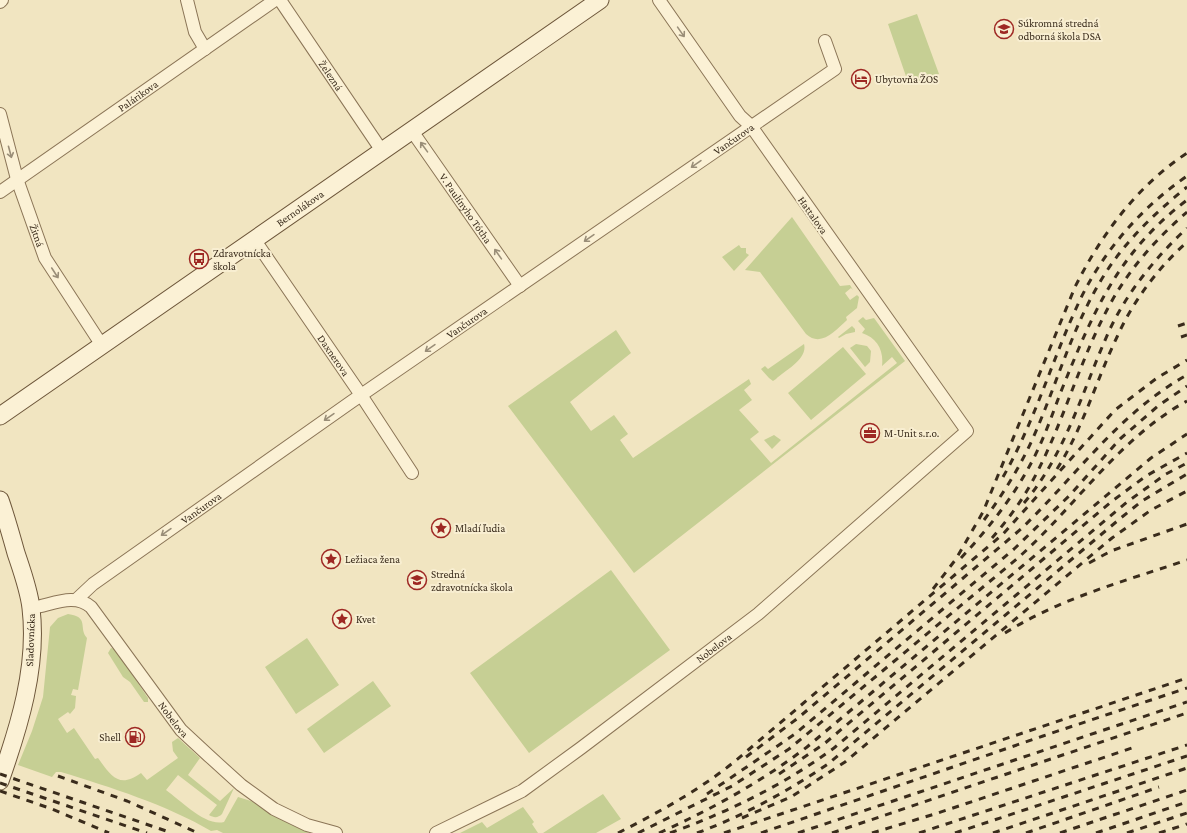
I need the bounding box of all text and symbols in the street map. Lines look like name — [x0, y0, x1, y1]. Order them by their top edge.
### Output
place label: Súkromná stredná odborná škola DSA — [1018, 17, 1102, 42]
school or university icon: Súkromná stredná odborná škola DSA — [993, 18, 1015, 40]
one-way arrow — [677, 27, 685, 38]
street label: Železná — [316, 58, 345, 93]
hotel icon: Ubytovňa ŽOS — [850, 68, 872, 90]
place label: Ubytovňa ŽOS — [875, 73, 938, 86]
street label: Palárikova — [115, 78, 160, 114]
street label: Vančurova — [711, 121, 756, 157]
one-way arrow — [420, 142, 428, 153]
one-way arrow — [7, 145, 14, 158]
one-way arrow — [690, 160, 701, 168]
street label: V. Paulínyho Tótha — [437, 171, 494, 246]
street label: Bernolákova — [274, 187, 326, 229]
street label: Hattalova — [796, 194, 830, 236]
street label: Žitná — [27, 222, 47, 248]
one-way arrow — [584, 234, 595, 242]
place label: Zdravotnícka škola — [213, 247, 271, 272]
bus stop icon: Zdravotnícka škola — [188, 248, 210, 270]
one-way arrow — [494, 249, 502, 260]
one-way arrow — [51, 268, 59, 279]
street label: Vančurova — [444, 304, 489, 341]
street label: Daxnerova — [315, 332, 352, 378]
one-way arrow — [425, 344, 436, 352]
one-way arrow — [324, 413, 335, 421]
office icon: M-Unit s.r.o. — [859, 422, 881, 444]
place label: M-Unit s.r.o. — [884, 427, 939, 439]
street label: Vančurova — [178, 490, 223, 526]
place icon: Mladí ľudia — [430, 517, 452, 539]
place label: Mladí ľudia — [455, 522, 505, 534]
one-way arrow — [160, 528, 171, 536]
place icon: Ležiaca žena — [320, 548, 342, 570]
place label: Ležiaca žena — [345, 553, 400, 565]
place label: Stredná zdravotnícka škola — [431, 568, 513, 593]
school or university icon: Stredná zdravotnícka škola — [406, 569, 428, 591]
place icon: Kvet — [331, 608, 353, 630]
street label: Sladovnícka — [23, 613, 37, 667]
place label: Kvet — [356, 613, 376, 625]
street label: Nobelova — [693, 630, 734, 665]
street label: Nobelova — [156, 699, 191, 740]
fuel station icon: Shell — [124, 726, 146, 748]
place label: Shell — [99, 731, 121, 743]

